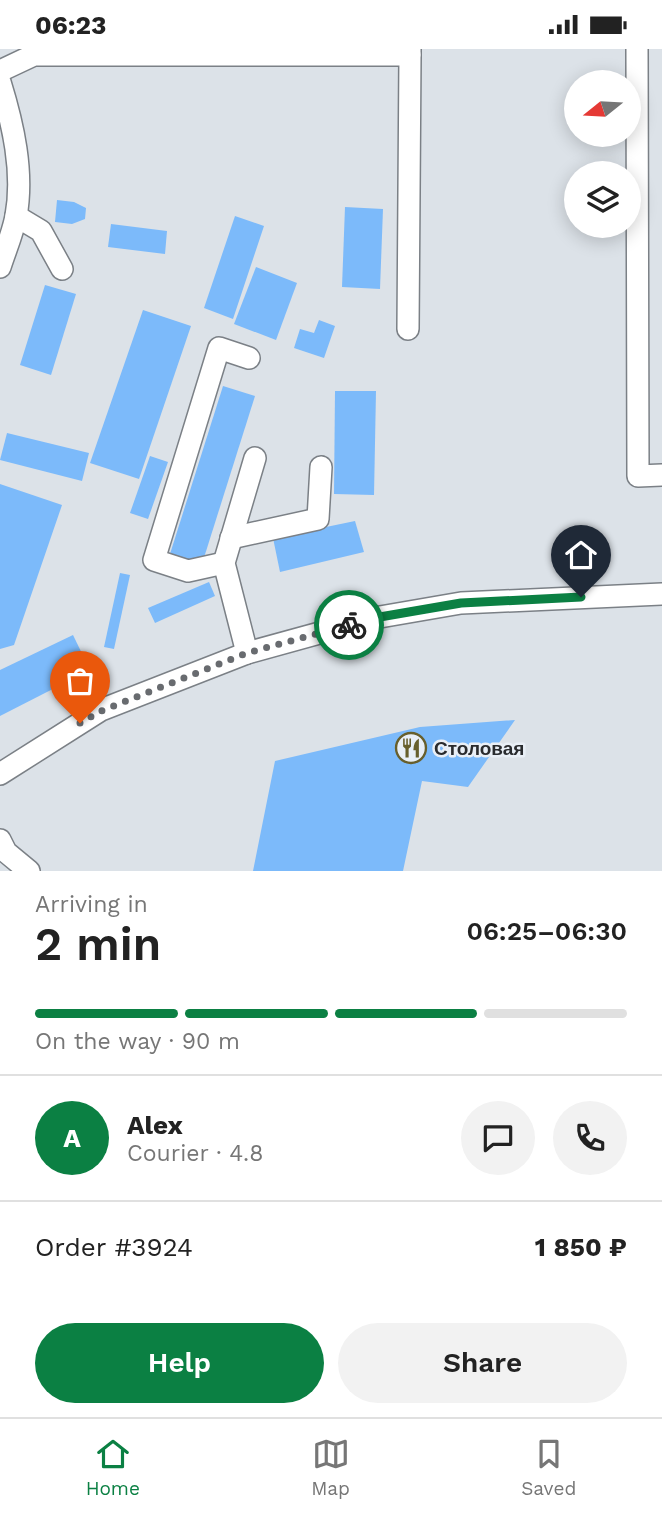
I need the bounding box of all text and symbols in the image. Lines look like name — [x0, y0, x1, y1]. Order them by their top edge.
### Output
text: 06:23 — [35, 10, 107, 40]
north arrow — [564, 70, 640, 147]
map controls — [564, 70, 641, 238]
button: layers — [564, 161, 641, 238]
pin — [551, 525, 611, 597]
icon: home — [562, 536, 600, 574]
courier — [314, 590, 384, 660]
icon: bike — [330, 606, 368, 644]
pin — [50, 651, 110, 723]
icon: bag — [61, 662, 99, 700]
restaurant icon: Столовая — [394, 731, 428, 765]
place label: Столовая — [434, 737, 524, 760]
text: Arriving in — [35, 891, 148, 918]
text: 06:25–06:30 — [466, 916, 627, 946]
text: 2 min — [35, 917, 161, 971]
text: On the way · 90 m — [35, 1028, 240, 1055]
button: chat — [461, 1101, 535, 1175]
button: phone — [553, 1101, 627, 1175]
text: Alex — [127, 1110, 183, 1140]
text: A — [63, 1123, 81, 1153]
text: Courier · 4.8 — [127, 1140, 263, 1167]
text: Order #3924 — [35, 1232, 193, 1262]
text: 1 850 ₽ — [535, 1232, 627, 1262]
button: Help — [35, 1323, 324, 1403]
button: Share — [338, 1323, 627, 1403]
tab: Home — [86, 1435, 140, 1500]
tab: Map — [311, 1435, 350, 1500]
tab: Saved — [521, 1435, 576, 1500]

